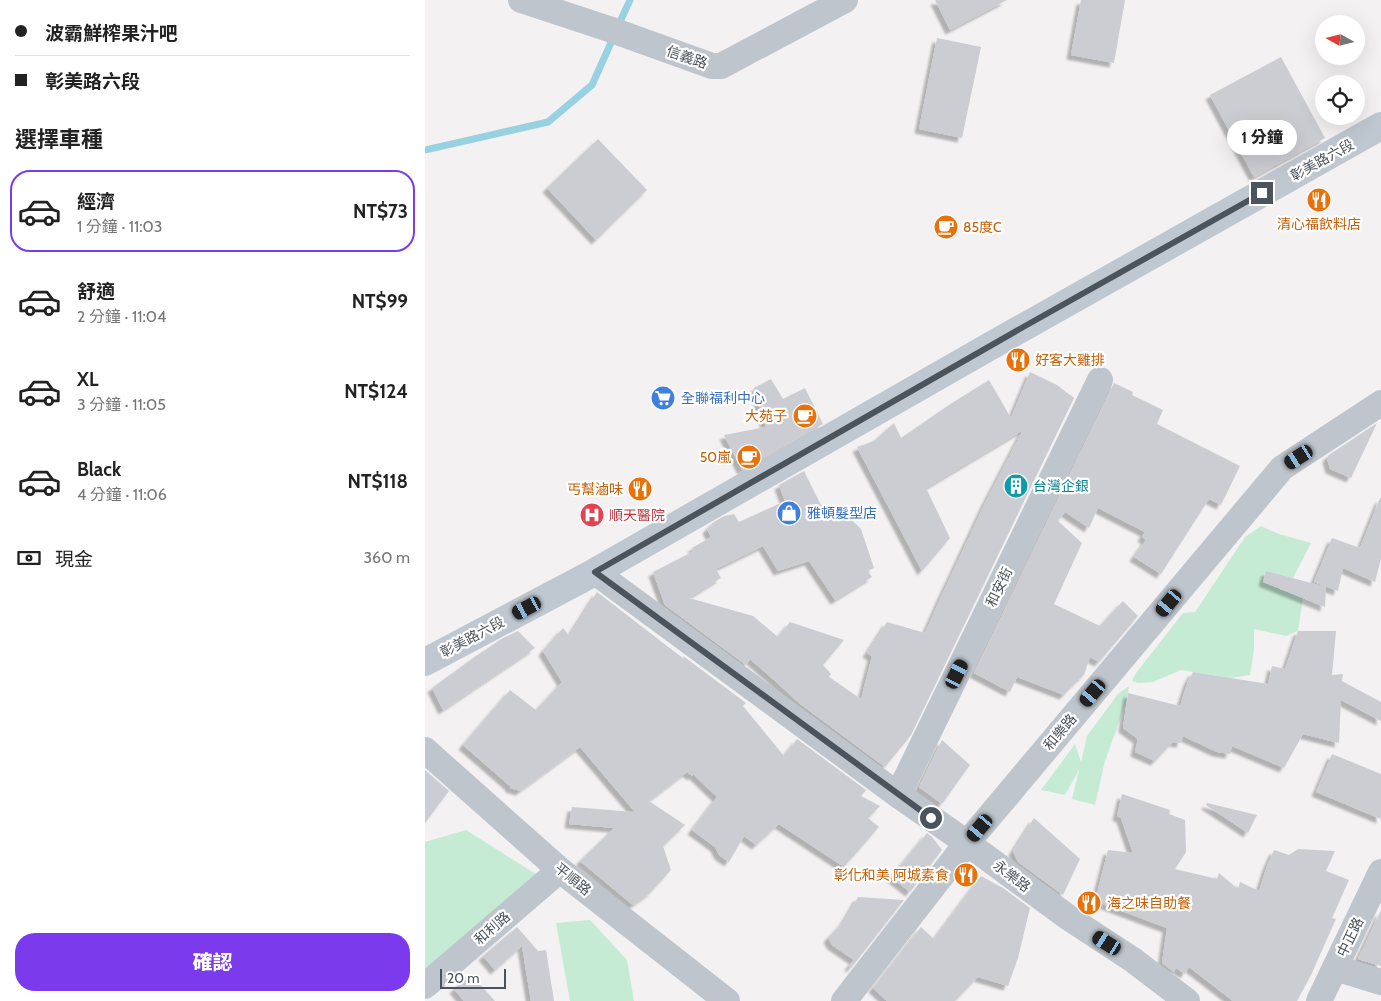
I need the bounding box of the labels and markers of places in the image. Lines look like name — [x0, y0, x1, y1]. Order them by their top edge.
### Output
restaurant icon: 清心福飲料店 — [1306, 187, 1332, 213]
cafe icon: 85度C — [933, 214, 959, 240]
place label: 清心福飲料店 — [1277, 215, 1361, 233]
place label: 85度C — [963, 218, 1002, 236]
restaurant icon: 好客大雞排 — [1005, 347, 1031, 373]
place label: 好客大雞排 — [1035, 351, 1105, 369]
supermarket icon: 全聯福利中心 — [650, 385, 676, 411]
place label: 全聯福利中心 — [681, 389, 765, 407]
cafe icon: 大苑子 — [792, 403, 818, 429]
place label: 大苑子 — [745, 407, 787, 425]
cafe icon: 50嵐 — [736, 444, 762, 470]
place label: 50嵐 — [700, 448, 732, 466]
building icon: 台灣企銀 — [1003, 473, 1029, 499]
restaurant icon: 丐幫滷味 — [627, 476, 653, 502]
place label: 台灣企銀 — [1033, 477, 1089, 495]
place label: 丐幫滷味 — [567, 480, 623, 498]
shop icon: 雅頓髮型店 — [776, 500, 802, 526]
hospital icon: 順天醫院 — [579, 502, 605, 528]
place label: 雅頓髮型店 — [807, 504, 877, 522]
place label: 順天醫院 — [609, 506, 665, 524]
restaurant icon: 彰化和美 阿城素食 — [953, 862, 979, 888]
place label: 彰化和美 阿城素食 — [834, 866, 949, 884]
restaurant icon: 海之味自助餐 — [1076, 890, 1102, 916]
place label: 海之味自助餐 — [1107, 894, 1191, 912]

